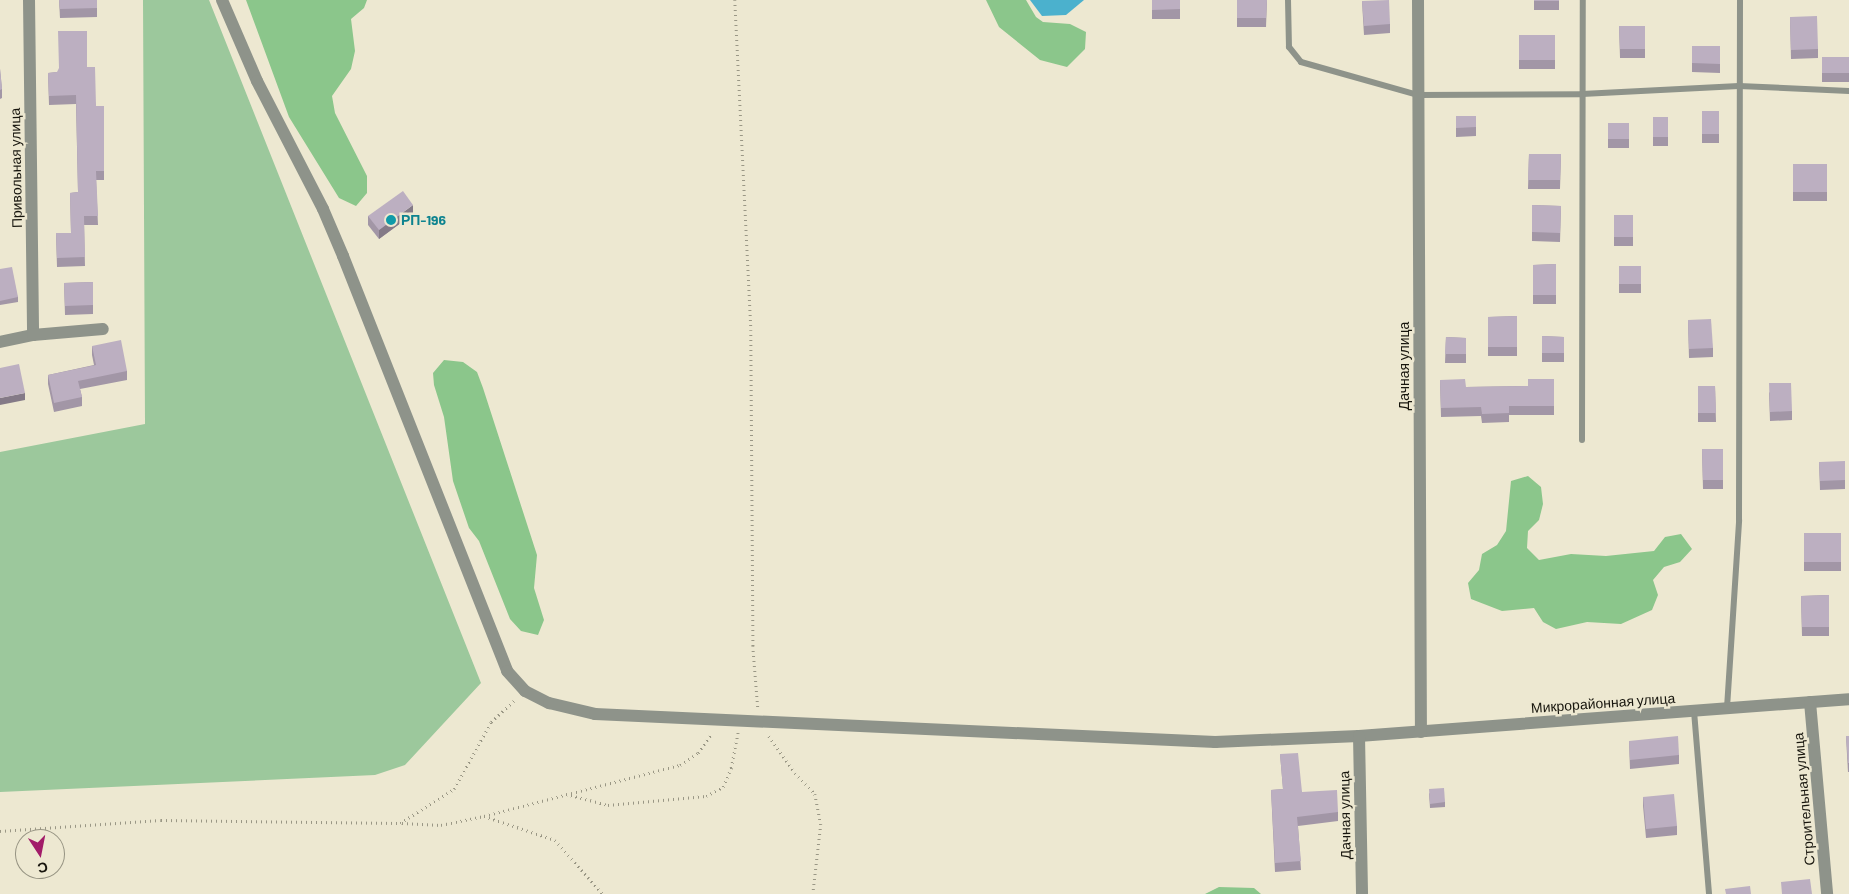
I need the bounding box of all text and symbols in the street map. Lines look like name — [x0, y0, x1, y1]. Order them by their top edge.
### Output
street label: Привольная улица — [7, 108, 25, 228]
place label: РП-196 — [401, 212, 446, 228]
marker: РП-196 — [385, 214, 397, 226]
street label: Дачная улица — [1396, 322, 1412, 410]
street label: Микрорайонная улица — [1530, 690, 1676, 716]
street label: Строительная улица — [1790, 732, 1818, 866]
street label: Дачная улица — [1336, 771, 1354, 859]
north arrow — [15, 829, 65, 879]
text: С — [36, 859, 49, 878]

